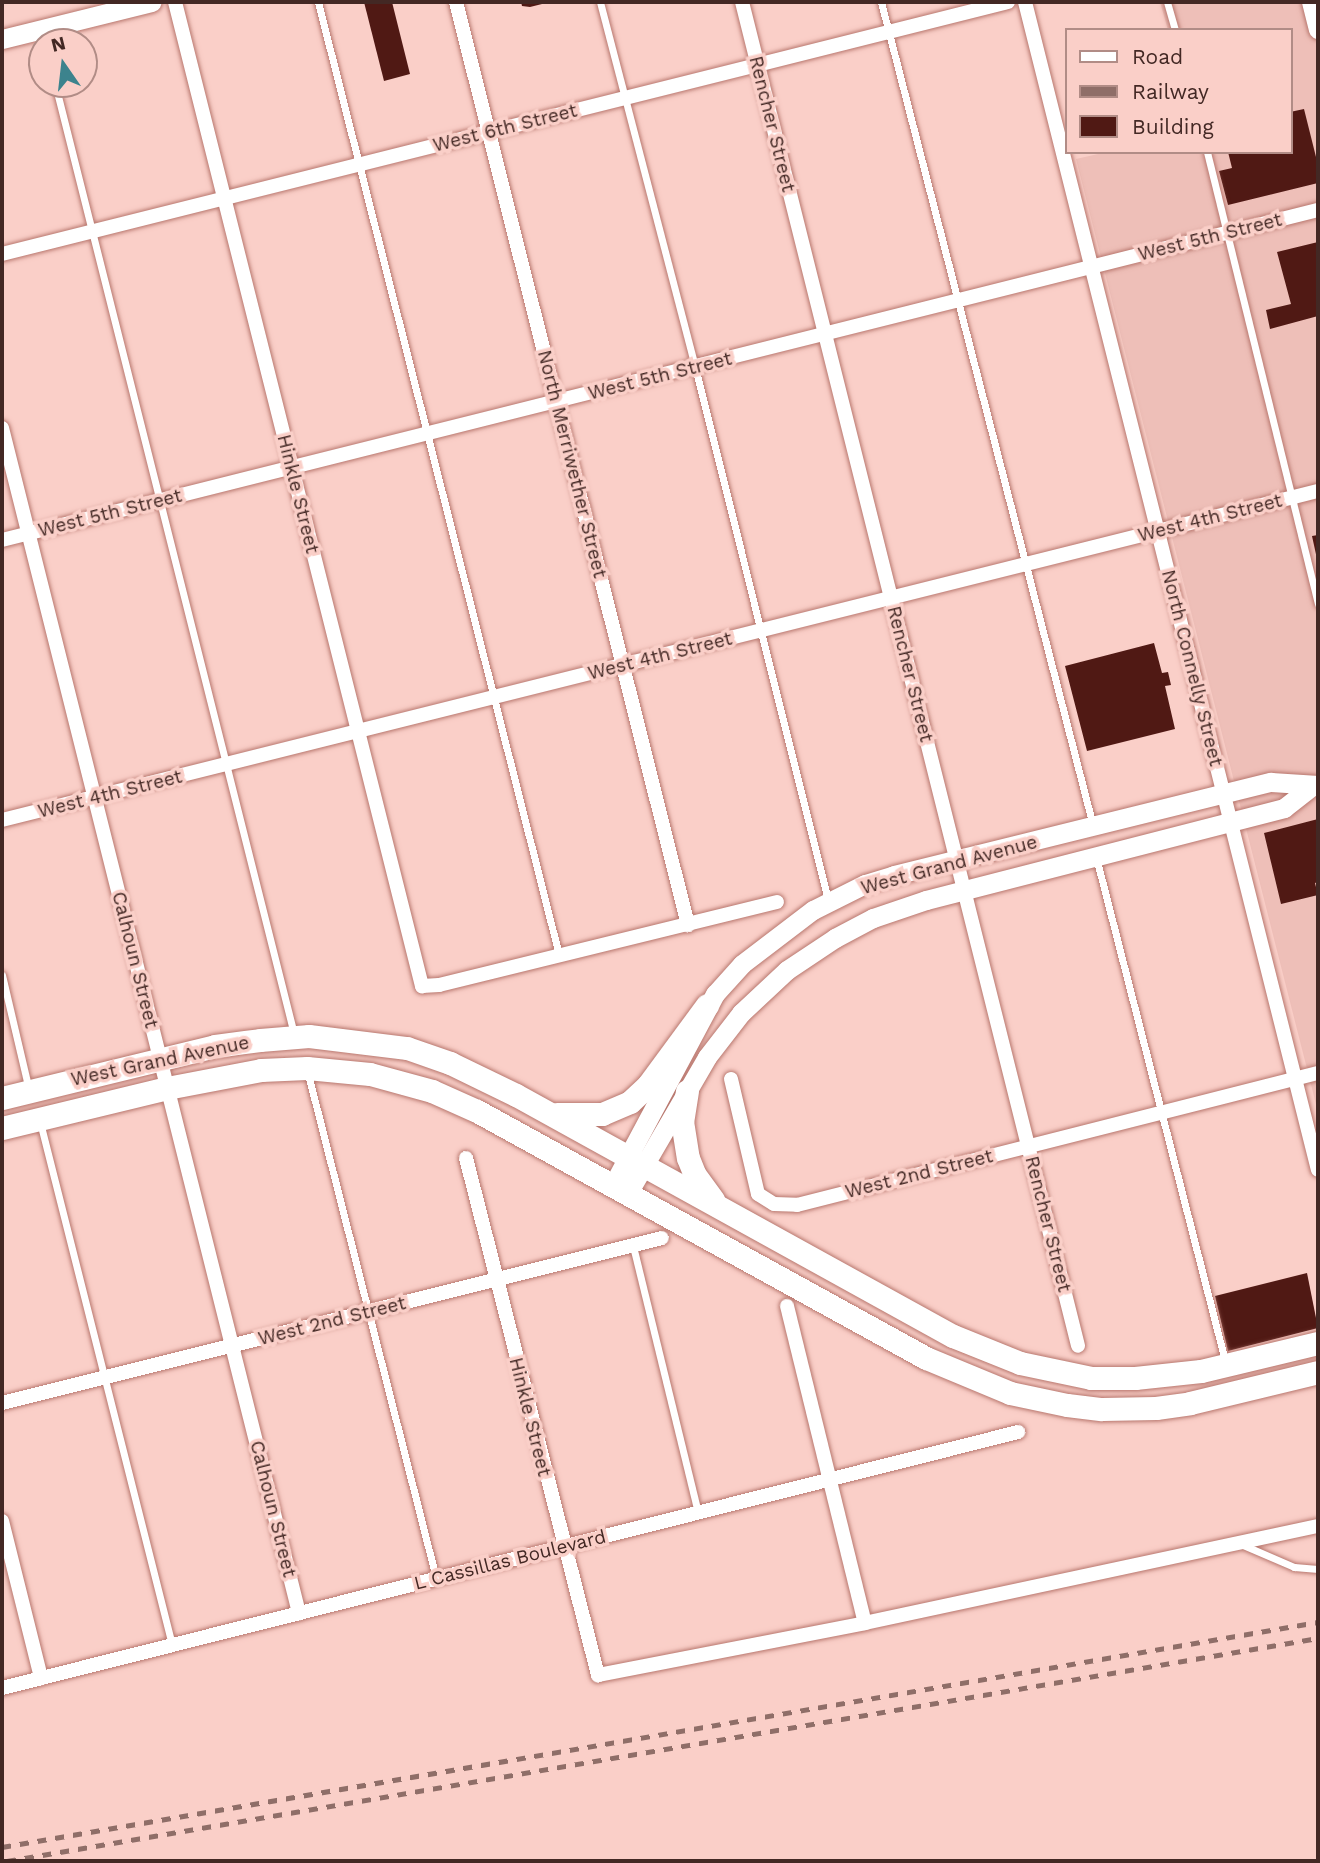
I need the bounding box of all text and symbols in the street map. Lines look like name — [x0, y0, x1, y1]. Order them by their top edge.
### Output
north arrow — [28, 28, 98, 98]
legend — [1064, 28, 1292, 154]
text: N — [49, 31, 68, 57]
text: Road — [1132, 44, 1183, 69]
street label: Rencher Street — [744, 53, 800, 195]
text: Railway — [1132, 79, 1209, 104]
street label: West 6th Street — [430, 99, 580, 157]
text: Building — [1132, 114, 1214, 139]
street label: West 5th Street — [1136, 208, 1284, 266]
street label: North Merriwether Street — [533, 347, 611, 581]
street label: West 5th Street — [586, 347, 734, 405]
street label: Hinkle Street — [272, 432, 324, 556]
street label: West 5th Street — [36, 484, 184, 542]
street label: West 4th Street — [1135, 489, 1285, 547]
street label: North Connelly Street — [1156, 567, 1228, 769]
street label: Rencher Street — [882, 603, 938, 745]
street label: West 4th Street — [585, 627, 735, 685]
street label: West 4th Street — [35, 765, 185, 823]
street label: West Grand Avenue — [858, 830, 1040, 900]
street label: Calhoun Street — [107, 889, 163, 1031]
street label: West Grand Avenue — [68, 1031, 252, 1091]
street label: West 2nd Street — [843, 1145, 995, 1203]
street label: Rencher Street — [1020, 1153, 1076, 1295]
street label: West 2nd Street — [256, 1292, 408, 1350]
street label: Hinkle Street — [504, 1355, 556, 1479]
street label: Calhoun Street — [245, 1438, 301, 1580]
street label: L Cassillas Boulevard — [411, 1525, 609, 1595]

